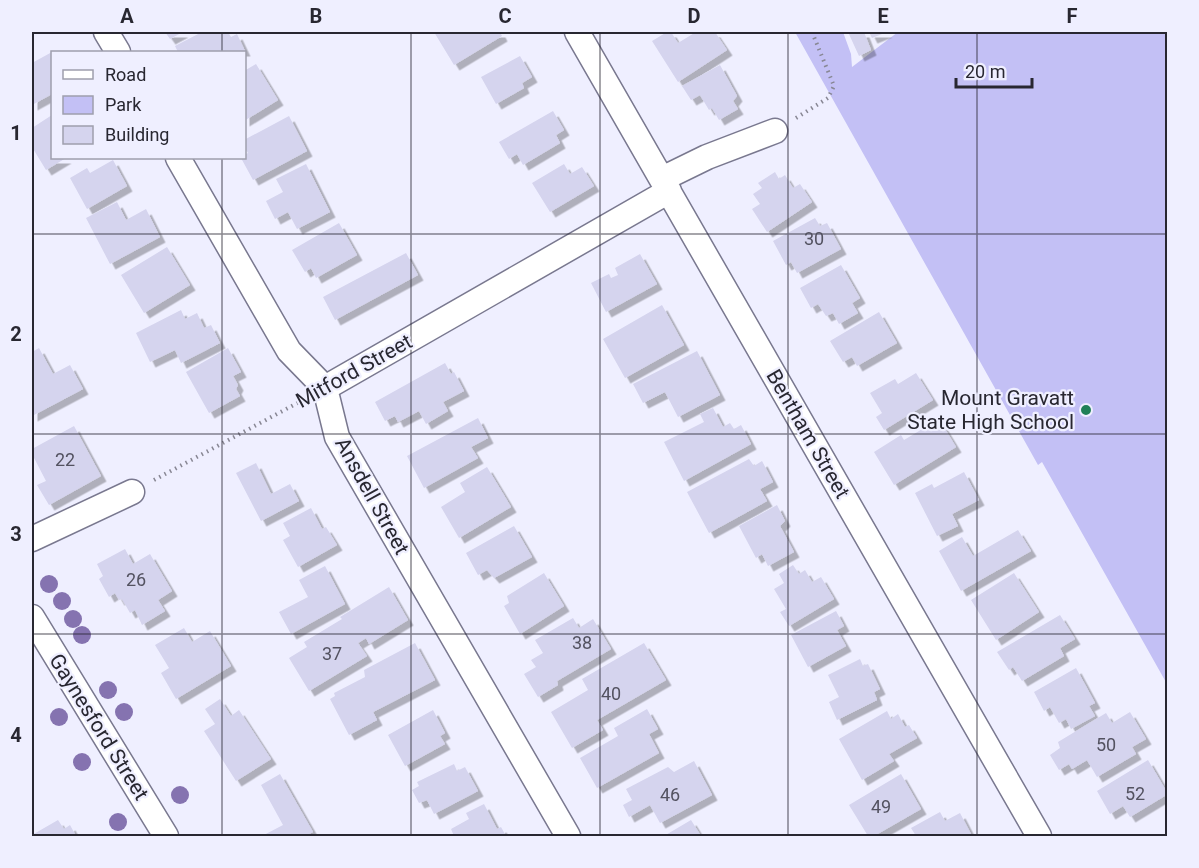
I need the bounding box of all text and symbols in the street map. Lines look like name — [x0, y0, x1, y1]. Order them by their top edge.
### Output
text: A — [120, 4, 134, 28]
text: B — [310, 4, 322, 28]
text: C — [498, 4, 512, 28]
text: D — [688, 4, 701, 28]
text: E — [877, 4, 889, 28]
text: F — [1067, 4, 1078, 28]
legend — [51, 51, 246, 159]
scale bar — [956, 51, 1032, 89]
text: 20 m — [965, 61, 1005, 82]
text: Road — [105, 64, 146, 85]
text: Park — [105, 94, 142, 115]
text: 1 — [10, 121, 22, 145]
text: Building — [105, 124, 169, 145]
house number: 30 — [804, 228, 824, 249]
text: 2 — [10, 322, 22, 346]
street label: Mitford Street — [292, 329, 416, 413]
street label: Bentham Street — [761, 365, 855, 503]
place label: Mount Gravatt State High School — [907, 386, 1074, 434]
marker: Mount Gravatt State High School — [1079, 403, 1093, 417]
street label: Ansdell Street — [330, 433, 414, 559]
house number: 22 — [55, 449, 75, 470]
text: 3 — [10, 522, 22, 546]
house number: 26 — [126, 569, 146, 590]
house number: 38 — [572, 632, 592, 653]
house number: 37 — [322, 643, 342, 664]
street label: Gaynesford Street — [44, 650, 154, 805]
house number: 40 — [601, 683, 621, 704]
text: 4 — [10, 723, 22, 747]
house number: 50 — [1096, 734, 1116, 755]
house number: 52 — [1125, 783, 1145, 804]
house number: 46 — [660, 784, 680, 805]
house number: 49 — [871, 796, 891, 817]

